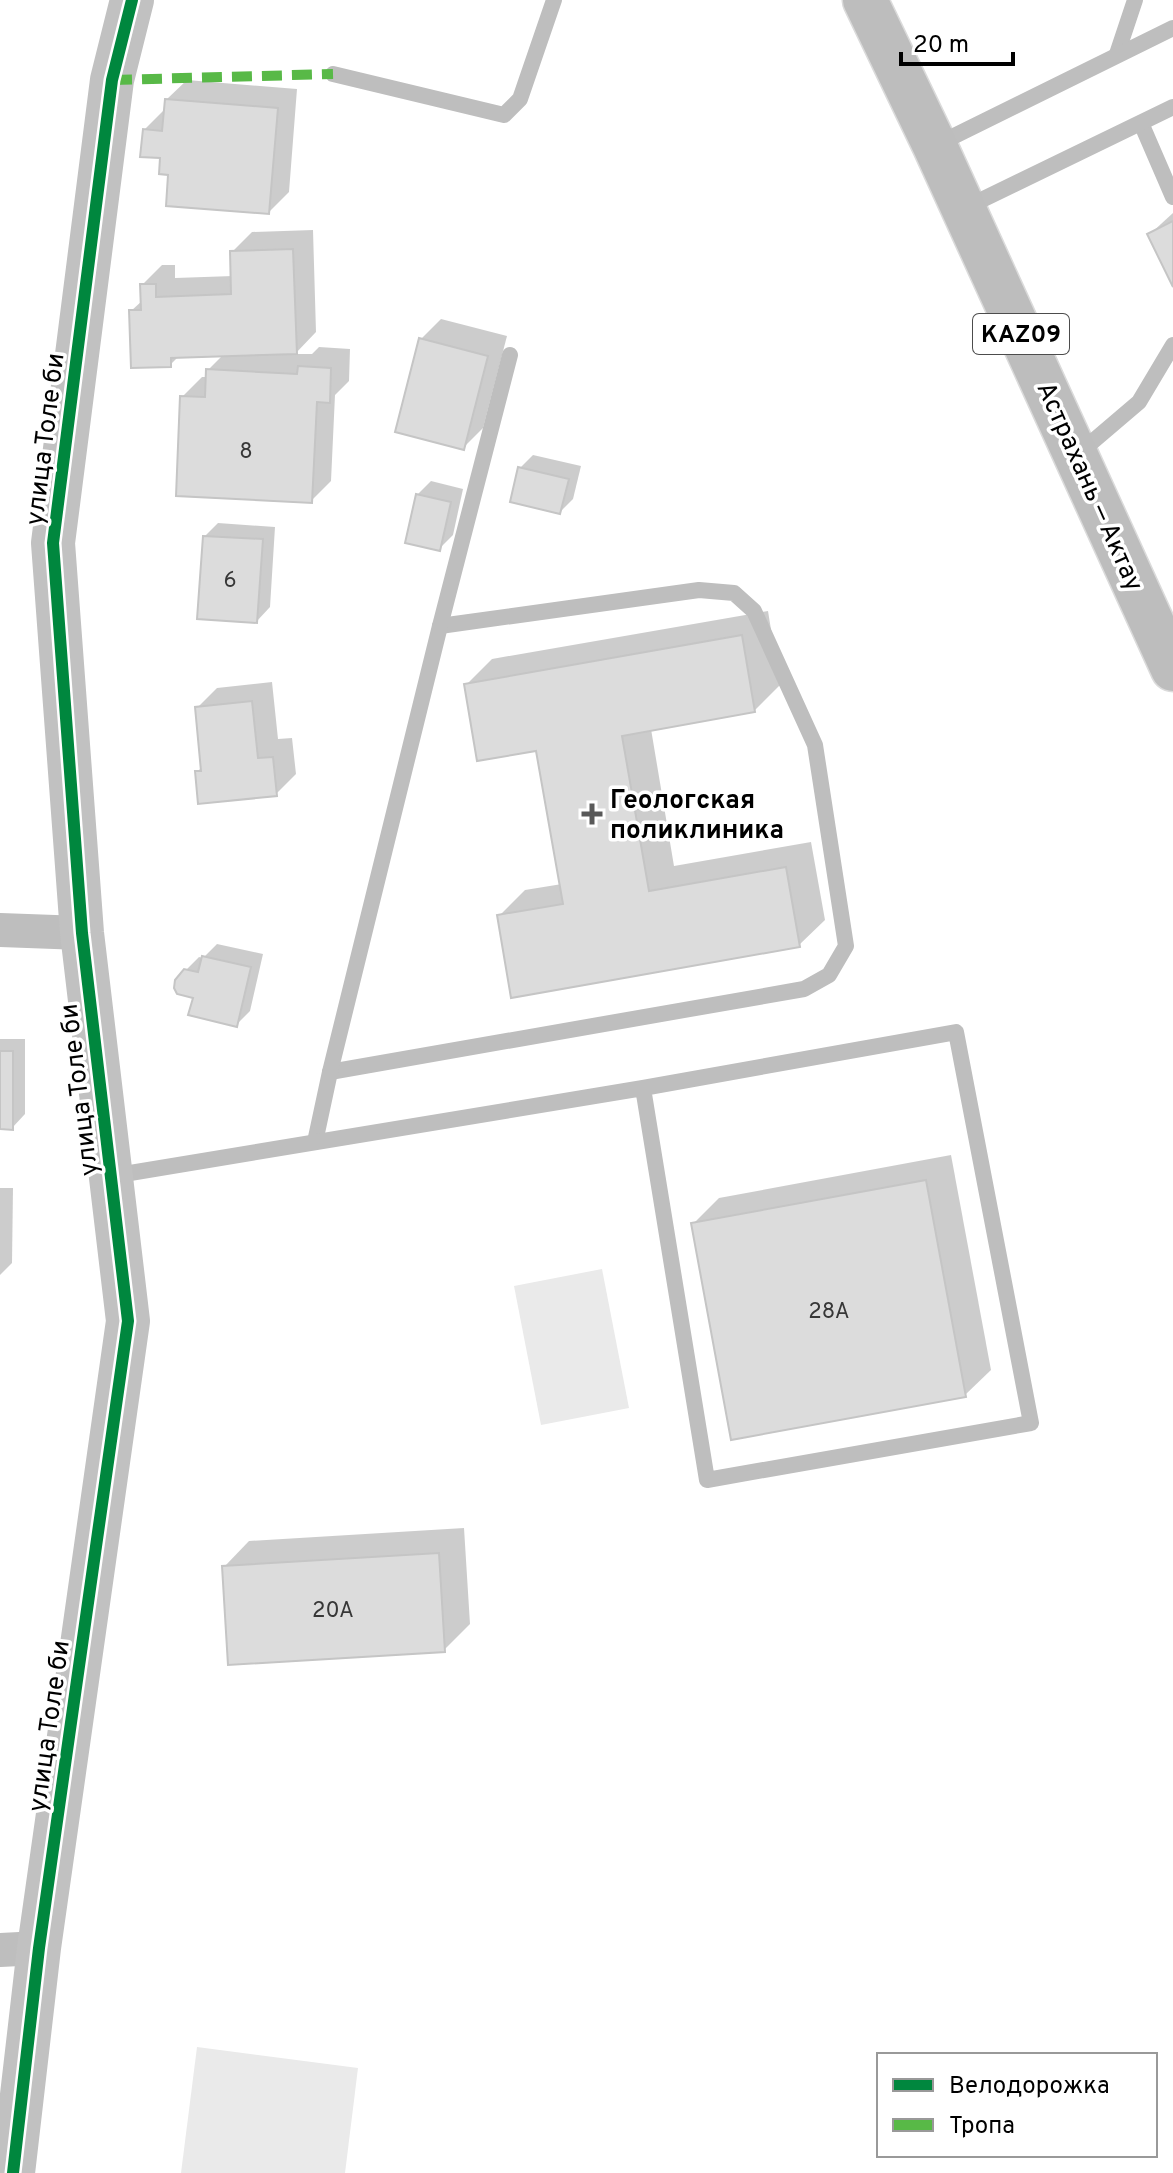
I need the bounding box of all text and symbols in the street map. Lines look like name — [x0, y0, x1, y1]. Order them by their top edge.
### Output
scale bar — [901, 16, 1013, 66]
text: 20 m — [913, 31, 969, 61]
road number: KAZ09 — [973, 314, 1069, 354]
street label: улица Толе би — [20, 351, 73, 527]
street label: Астрахань — Актау — [1028, 377, 1150, 597]
house number: 8 — [239, 439, 253, 466]
house number: 6 — [223, 568, 237, 595]
place label: Геологская поликлиника — [610, 785, 784, 848]
marker: Геологская поликлиника — [581, 803, 603, 825]
street label: улица Толе би — [54, 1002, 107, 1178]
house number: 28А — [808, 1299, 850, 1326]
house number: 20А — [312, 1598, 354, 1625]
street label: улица Толе би — [22, 1638, 79, 1814]
legend — [877, 2053, 1157, 2157]
text: Велодорожка — [949, 2072, 1110, 2102]
text: Тропа — [949, 2112, 1015, 2142]

